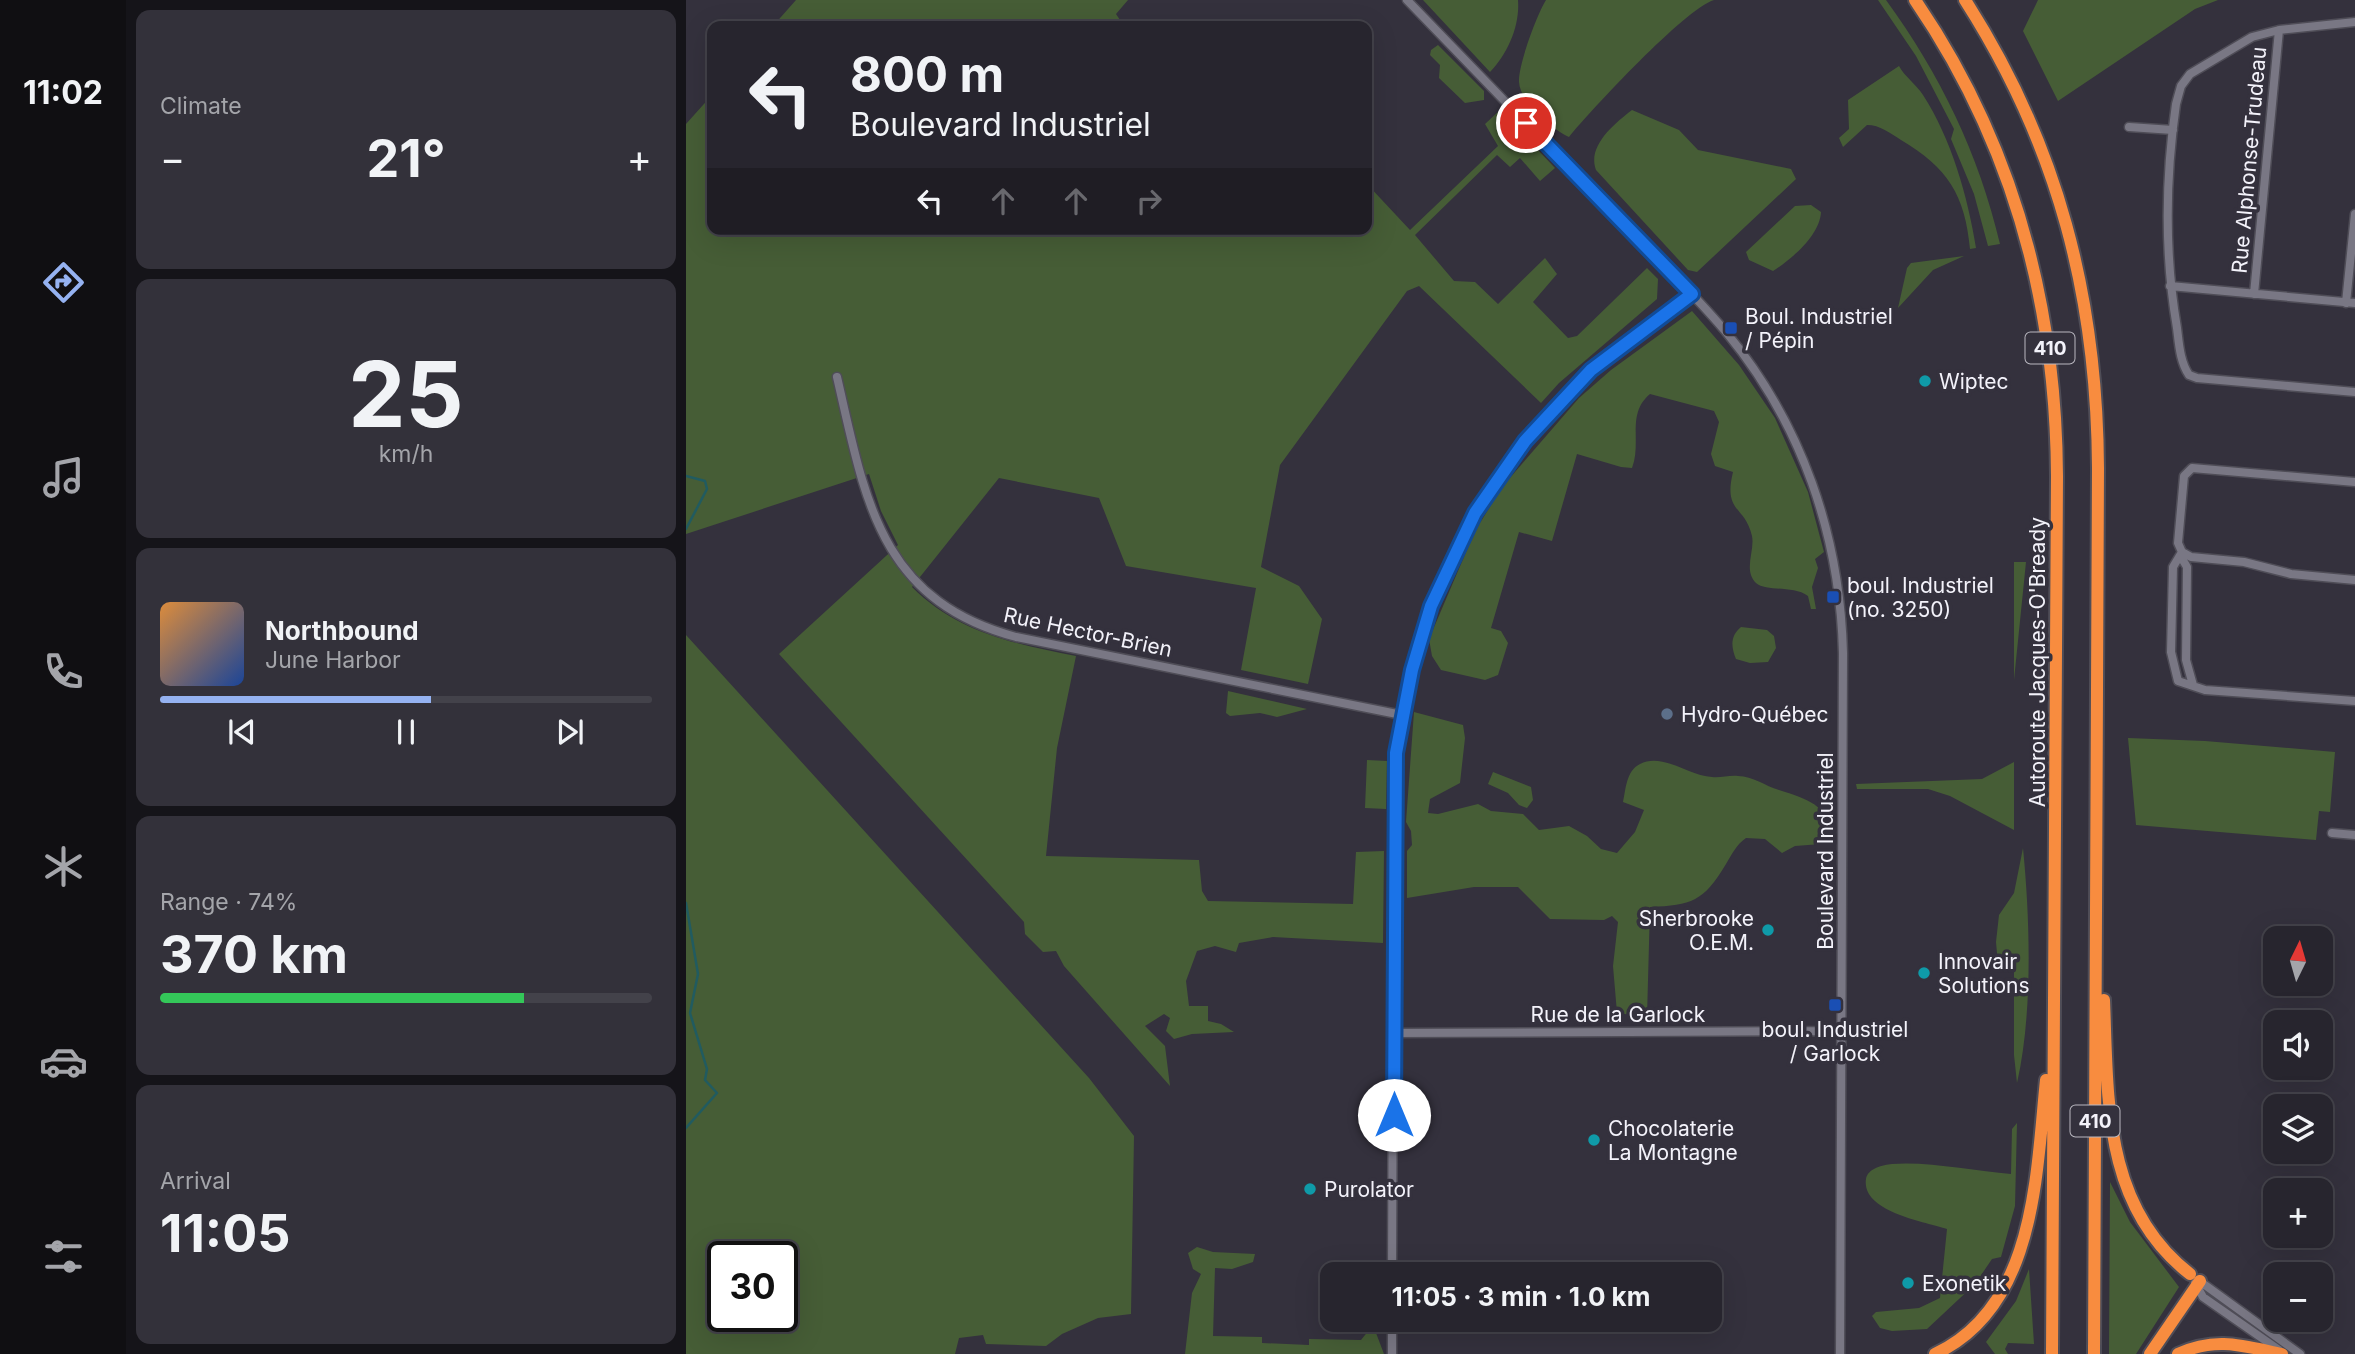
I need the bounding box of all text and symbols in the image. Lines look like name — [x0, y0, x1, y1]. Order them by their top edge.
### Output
text: 800 m — [850, 45, 1004, 104]
street label: Rue Alphonse-Trudeau — [2227, 46, 2271, 274]
icon: left — [735, 49, 826, 140]
text: 11:02 — [23, 73, 103, 112]
text: Climate — [160, 92, 242, 120]
pin — [1496, 93, 1556, 153]
icon: arrive — [1507, 104, 1545, 142]
text: Boulevard Industriel — [850, 105, 1151, 144]
text: 21° — [366, 127, 446, 190]
text: − — [160, 135, 185, 181]
text: + — [627, 135, 652, 181]
icon: left — [911, 182, 949, 220]
icon: ahead — [984, 182, 1022, 220]
icon: ahead — [1057, 182, 1095, 220]
icon: right — [1130, 182, 1168, 220]
icon: directions — [39, 258, 88, 307]
place label: Boul. Industriel / Pépin — [1745, 304, 1893, 353]
marker: Boul. Industriel / Pépin — [1723, 320, 1739, 336]
road number: 410 — [2026, 332, 2074, 364]
text: 25 — [348, 339, 464, 449]
place label: Wiptec — [1939, 369, 2009, 394]
marker: Wiptec — [1917, 373, 1933, 389]
text: km/h — [379, 440, 433, 468]
icon: music — [39, 453, 88, 502]
street label: Autoroute Jacques-O'Bready — [2025, 517, 2050, 807]
place label: boul. Industriel (no. 3250) — [1847, 573, 1994, 622]
marker: boul. Industriel (no. 3250) — [1825, 589, 1841, 605]
street label: Rue Hector-Brien — [1001, 602, 1175, 662]
text: Northbound — [265, 615, 419, 646]
text: June Harbor — [265, 646, 401, 674]
icon: phone — [39, 647, 88, 696]
place label: Hydro-Québec — [1681, 702, 1829, 727]
marker: Hydro-Québec — [1659, 706, 1675, 722]
icon: previous — [223, 713, 261, 751]
icon: pause — [387, 713, 425, 751]
icon: next — [551, 713, 589, 751]
street label: Boulevard Industriel — [1813, 752, 1838, 950]
icon: climate — [39, 842, 88, 891]
text: Range · 74% — [160, 888, 297, 916]
place label: Sherbrooke O.E.M. — [1639, 906, 1754, 955]
marker: Sherbrooke O.E.M. — [1760, 922, 1776, 938]
text: 370 km — [160, 923, 348, 986]
north arrow — [2263, 926, 2333, 996]
map controls — [2263, 926, 2333, 1332]
place label: Innovair Solutions — [1938, 949, 2030, 998]
marker: Innovair Solutions — [1916, 965, 1932, 981]
marker: boul. Industriel / Garlock — [1827, 997, 1843, 1013]
street label: Rue de la Garlock — [1531, 1002, 1706, 1027]
button: sound — [2263, 1010, 2333, 1080]
place label: boul. Industriel / Garlock — [1762, 1017, 1908, 1066]
icon: car — [39, 1037, 88, 1086]
position arrow — [1357, 1078, 1431, 1152]
button: layers — [2263, 1094, 2333, 1164]
road number: 410 — [2070, 1106, 2120, 1136]
place label: Chocolaterie La Montagne — [1608, 1116, 1738, 1165]
marker: Chocolaterie La Montagne — [1586, 1132, 1602, 1148]
text: Arrival — [160, 1167, 231, 1195]
place label: Purolator — [1324, 1177, 1414, 1202]
button: + — [2263, 1178, 2333, 1248]
marker: Purolator — [1302, 1181, 1318, 1197]
text: 11:05 — [160, 1202, 291, 1265]
icon: filters — [39, 1232, 88, 1281]
speed limit sign: 30 — [707, 1241, 798, 1332]
button: − — [2263, 1262, 2333, 1332]
place label: Exonetik — [1922, 1271, 2007, 1296]
marker: Exonetik — [1900, 1275, 1916, 1291]
text: 11:05 · 3 min · 1.0 km — [1392, 1281, 1650, 1312]

